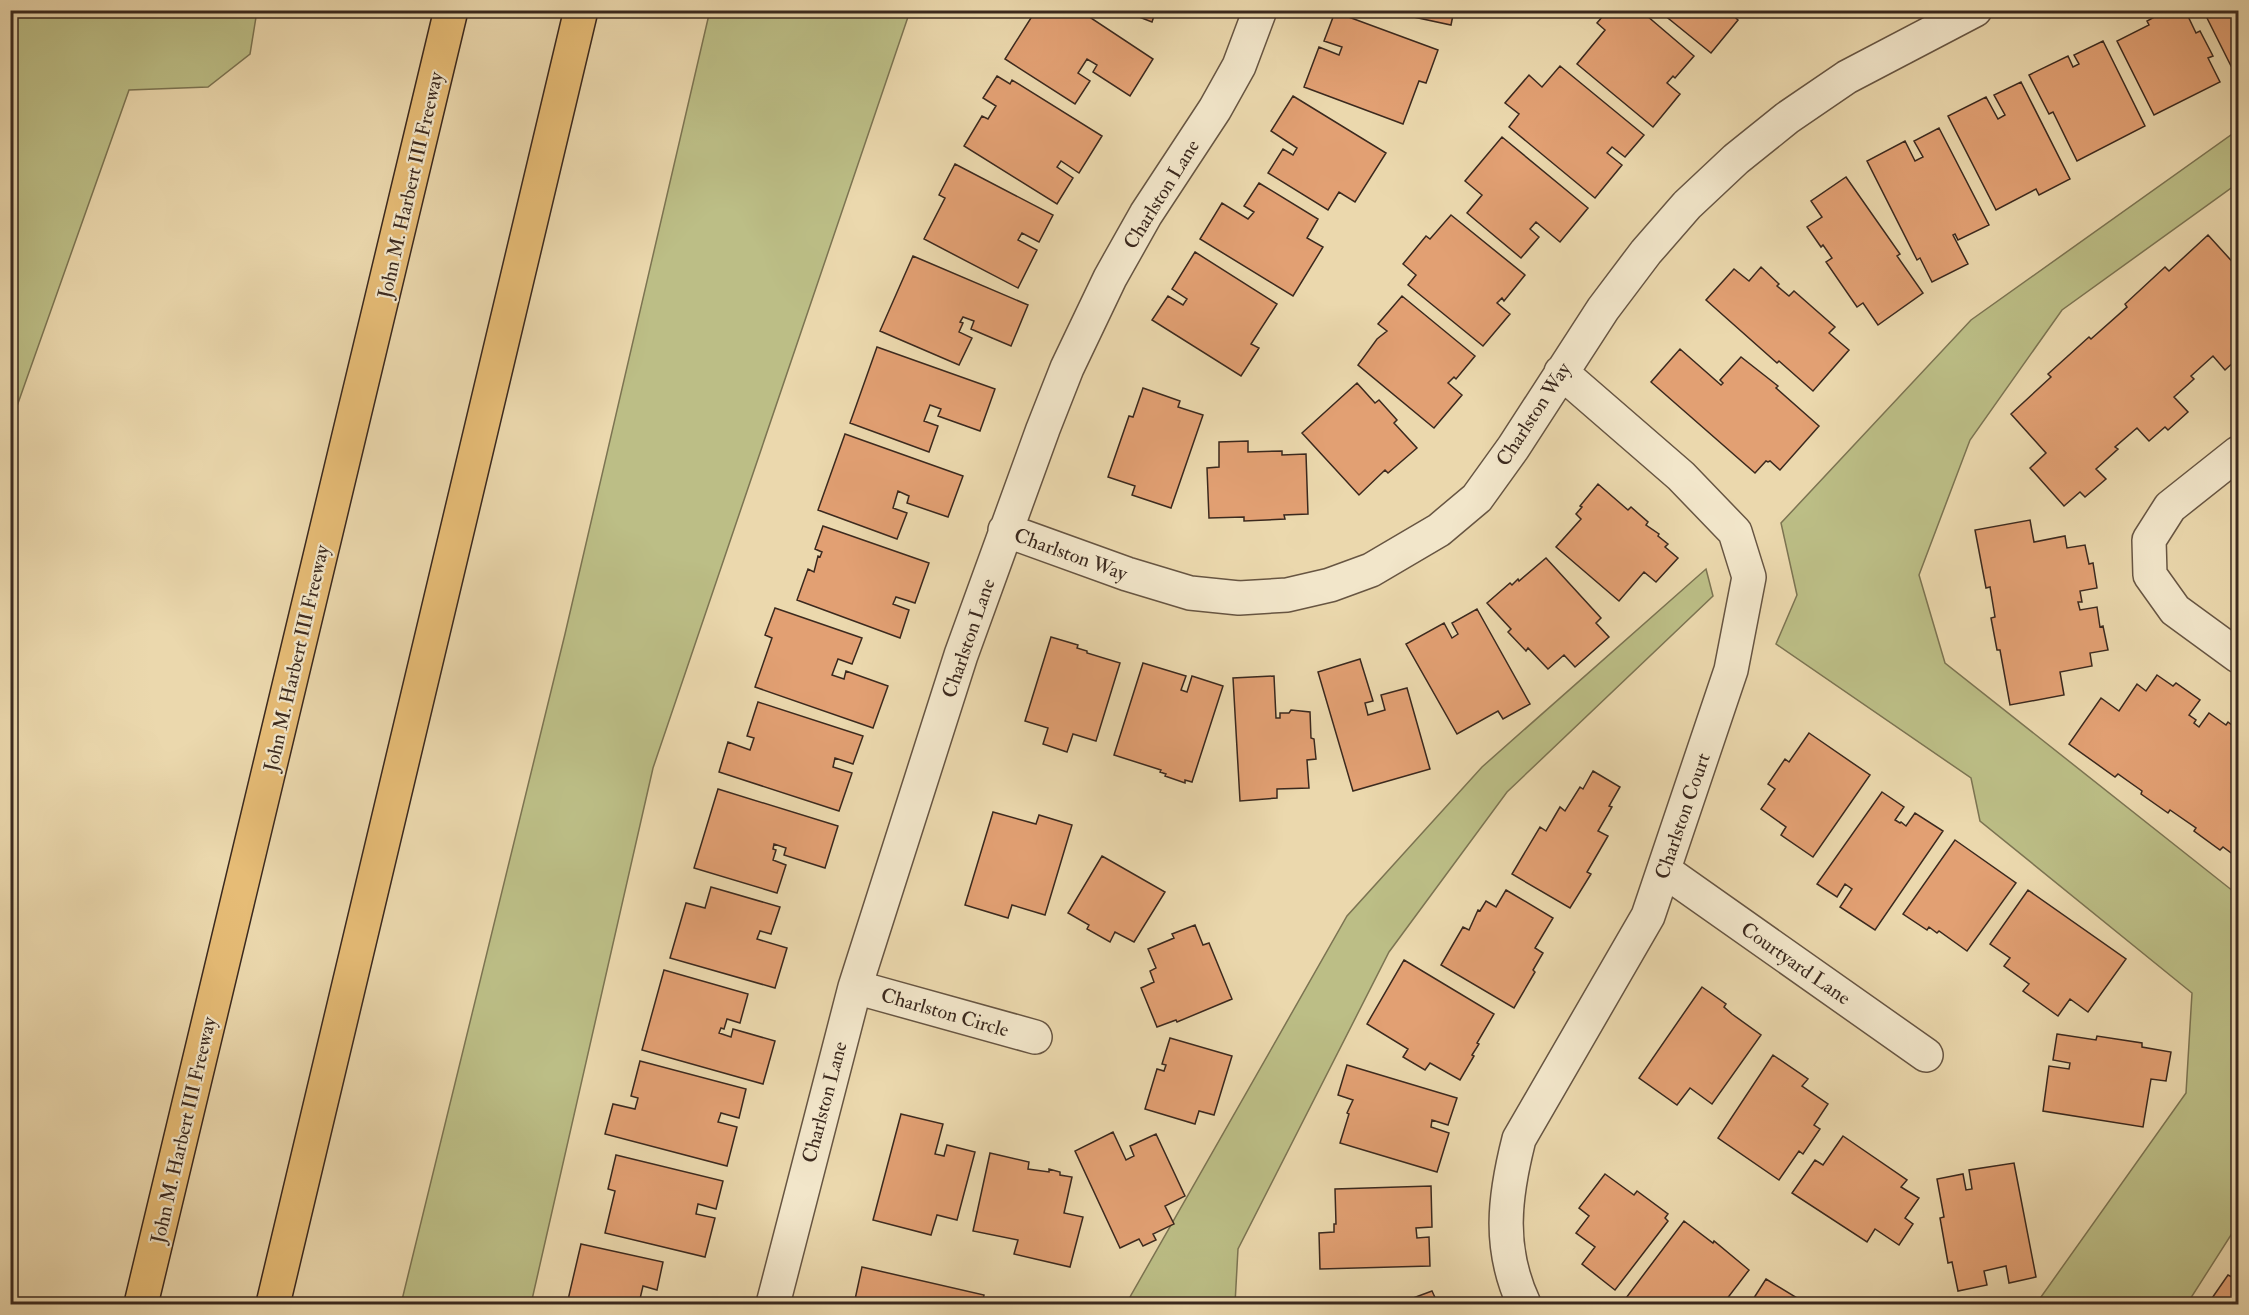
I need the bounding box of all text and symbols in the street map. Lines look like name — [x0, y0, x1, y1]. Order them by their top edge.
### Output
street label: John M. Harbert III Freeway — [372, 68, 449, 302]
street label: Charlston Lane — [1118, 135, 1205, 254]
street label: Charlston Way — [1491, 357, 1577, 471]
street label: Charlston Way — [1011, 522, 1132, 587]
street label: John M. Harbert III Freeway — [258, 541, 335, 775]
street label: Charlston Lane — [936, 575, 1001, 701]
street label: Charlston Court — [1649, 749, 1716, 883]
street label: Courtyard Lane — [1736, 916, 1855, 1010]
street label: Charlston Circle — [878, 982, 1012, 1043]
street label: John M. Harbert III Freeway — [145, 1013, 222, 1247]
street label: Charlston Lane — [796, 1039, 853, 1166]

